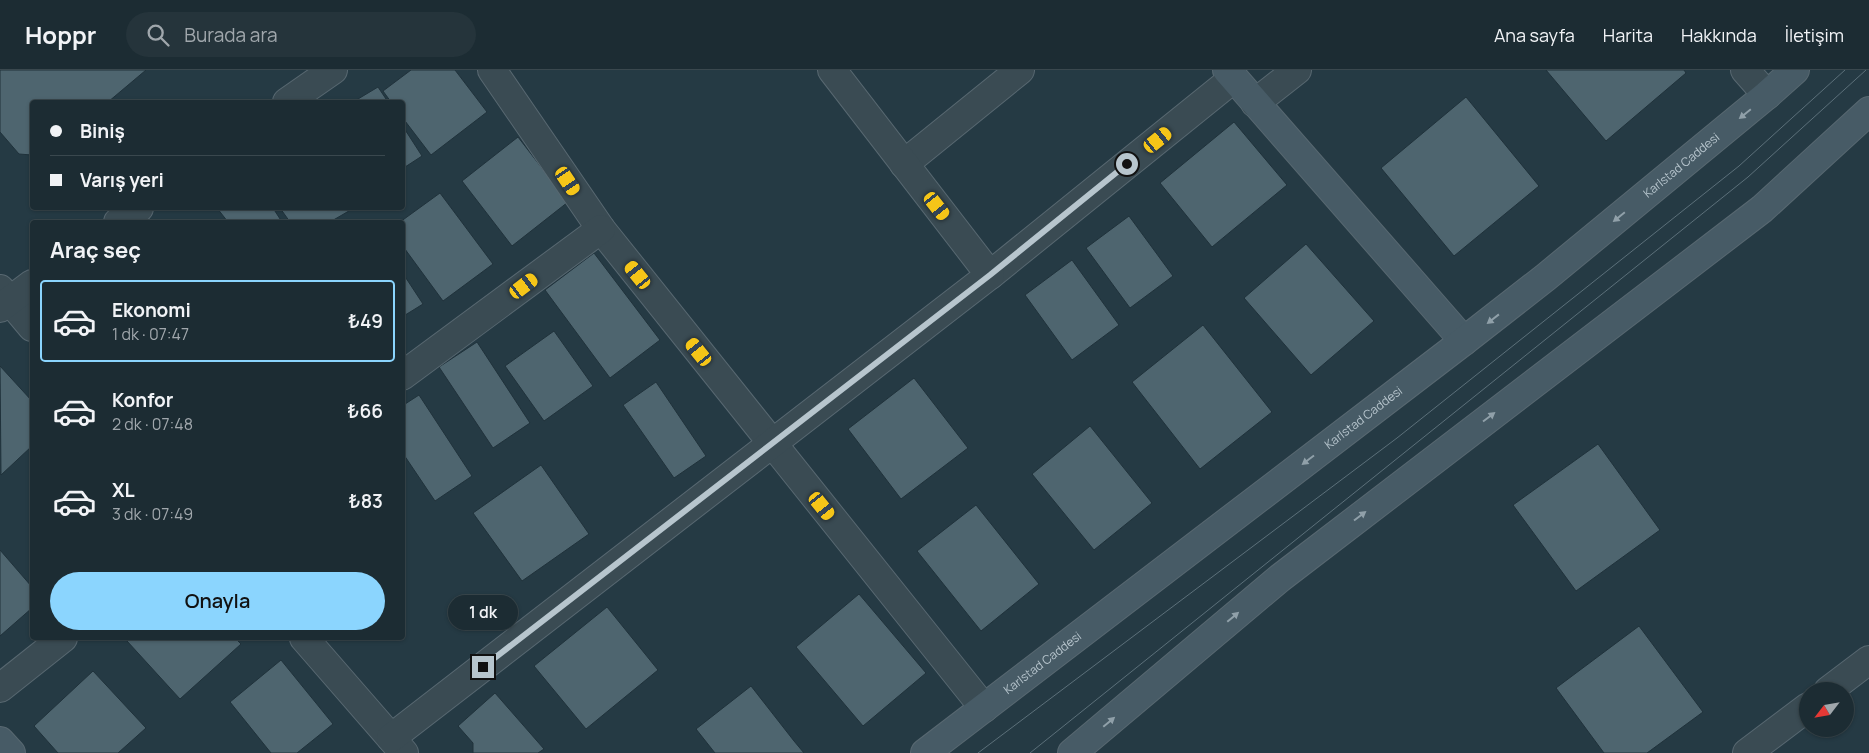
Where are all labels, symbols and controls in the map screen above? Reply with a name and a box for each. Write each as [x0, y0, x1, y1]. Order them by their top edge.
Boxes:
search box [126, 12, 476, 57]
text: Hoppr [25, 18, 96, 51]
icon: search [144, 21, 172, 49]
text: Burada ara [184, 22, 277, 48]
text: Ana sayfa [1494, 23, 1575, 47]
text: Harita [1603, 23, 1653, 47]
text: Hakkında [1681, 23, 1757, 47]
text: İletişim [1785, 23, 1844, 47]
one-way arrow [1738, 108, 1751, 119]
text: Biniş [80, 118, 125, 144]
car [1141, 125, 1174, 155]
street label: Karlstad Caddesi [1640, 129, 1723, 201]
route start [1116, 153, 1138, 175]
car [553, 164, 582, 198]
text: Varış yeri [80, 167, 164, 193]
car [921, 190, 952, 222]
one-way arrow [1613, 211, 1626, 222]
text: Araç seç [50, 235, 141, 265]
car [622, 259, 653, 291]
car [507, 271, 540, 301]
text: Ekonomi [112, 297, 191, 323]
icon: car [52, 299, 97, 344]
text: ₺49 [348, 308, 383, 334]
one-way arrow [1487, 313, 1500, 324]
text: 1 dk · 07:47 [112, 323, 189, 345]
car [683, 336, 714, 368]
street label: Karlstad Caddesi [1321, 382, 1406, 453]
text: Konfor [112, 387, 173, 413]
icon: car [52, 389, 97, 434]
text: ₺66 [347, 398, 383, 424]
one-way arrow [1482, 412, 1496, 422]
text: 2 dk · 07:48 [112, 413, 193, 435]
one-way arrow [1302, 455, 1315, 466]
text: XL [112, 477, 135, 503]
icon: car [52, 479, 97, 524]
text: ₺83 [348, 488, 383, 514]
car [806, 490, 837, 522]
text: 3 dk · 07:49 [112, 503, 193, 525]
one-way arrow [1353, 511, 1367, 521]
button: Onayla [50, 572, 385, 630]
callout: 1 dk [448, 594, 518, 630]
text: 1 dk [469, 601, 497, 623]
one-way arrow [1226, 611, 1239, 622]
street label: Karlstad Caddesi [1000, 627, 1085, 698]
route end [472, 656, 494, 678]
north arrow [1799, 682, 1854, 738]
map controls [1799, 682, 1854, 737]
one-way arrow [1102, 716, 1115, 727]

